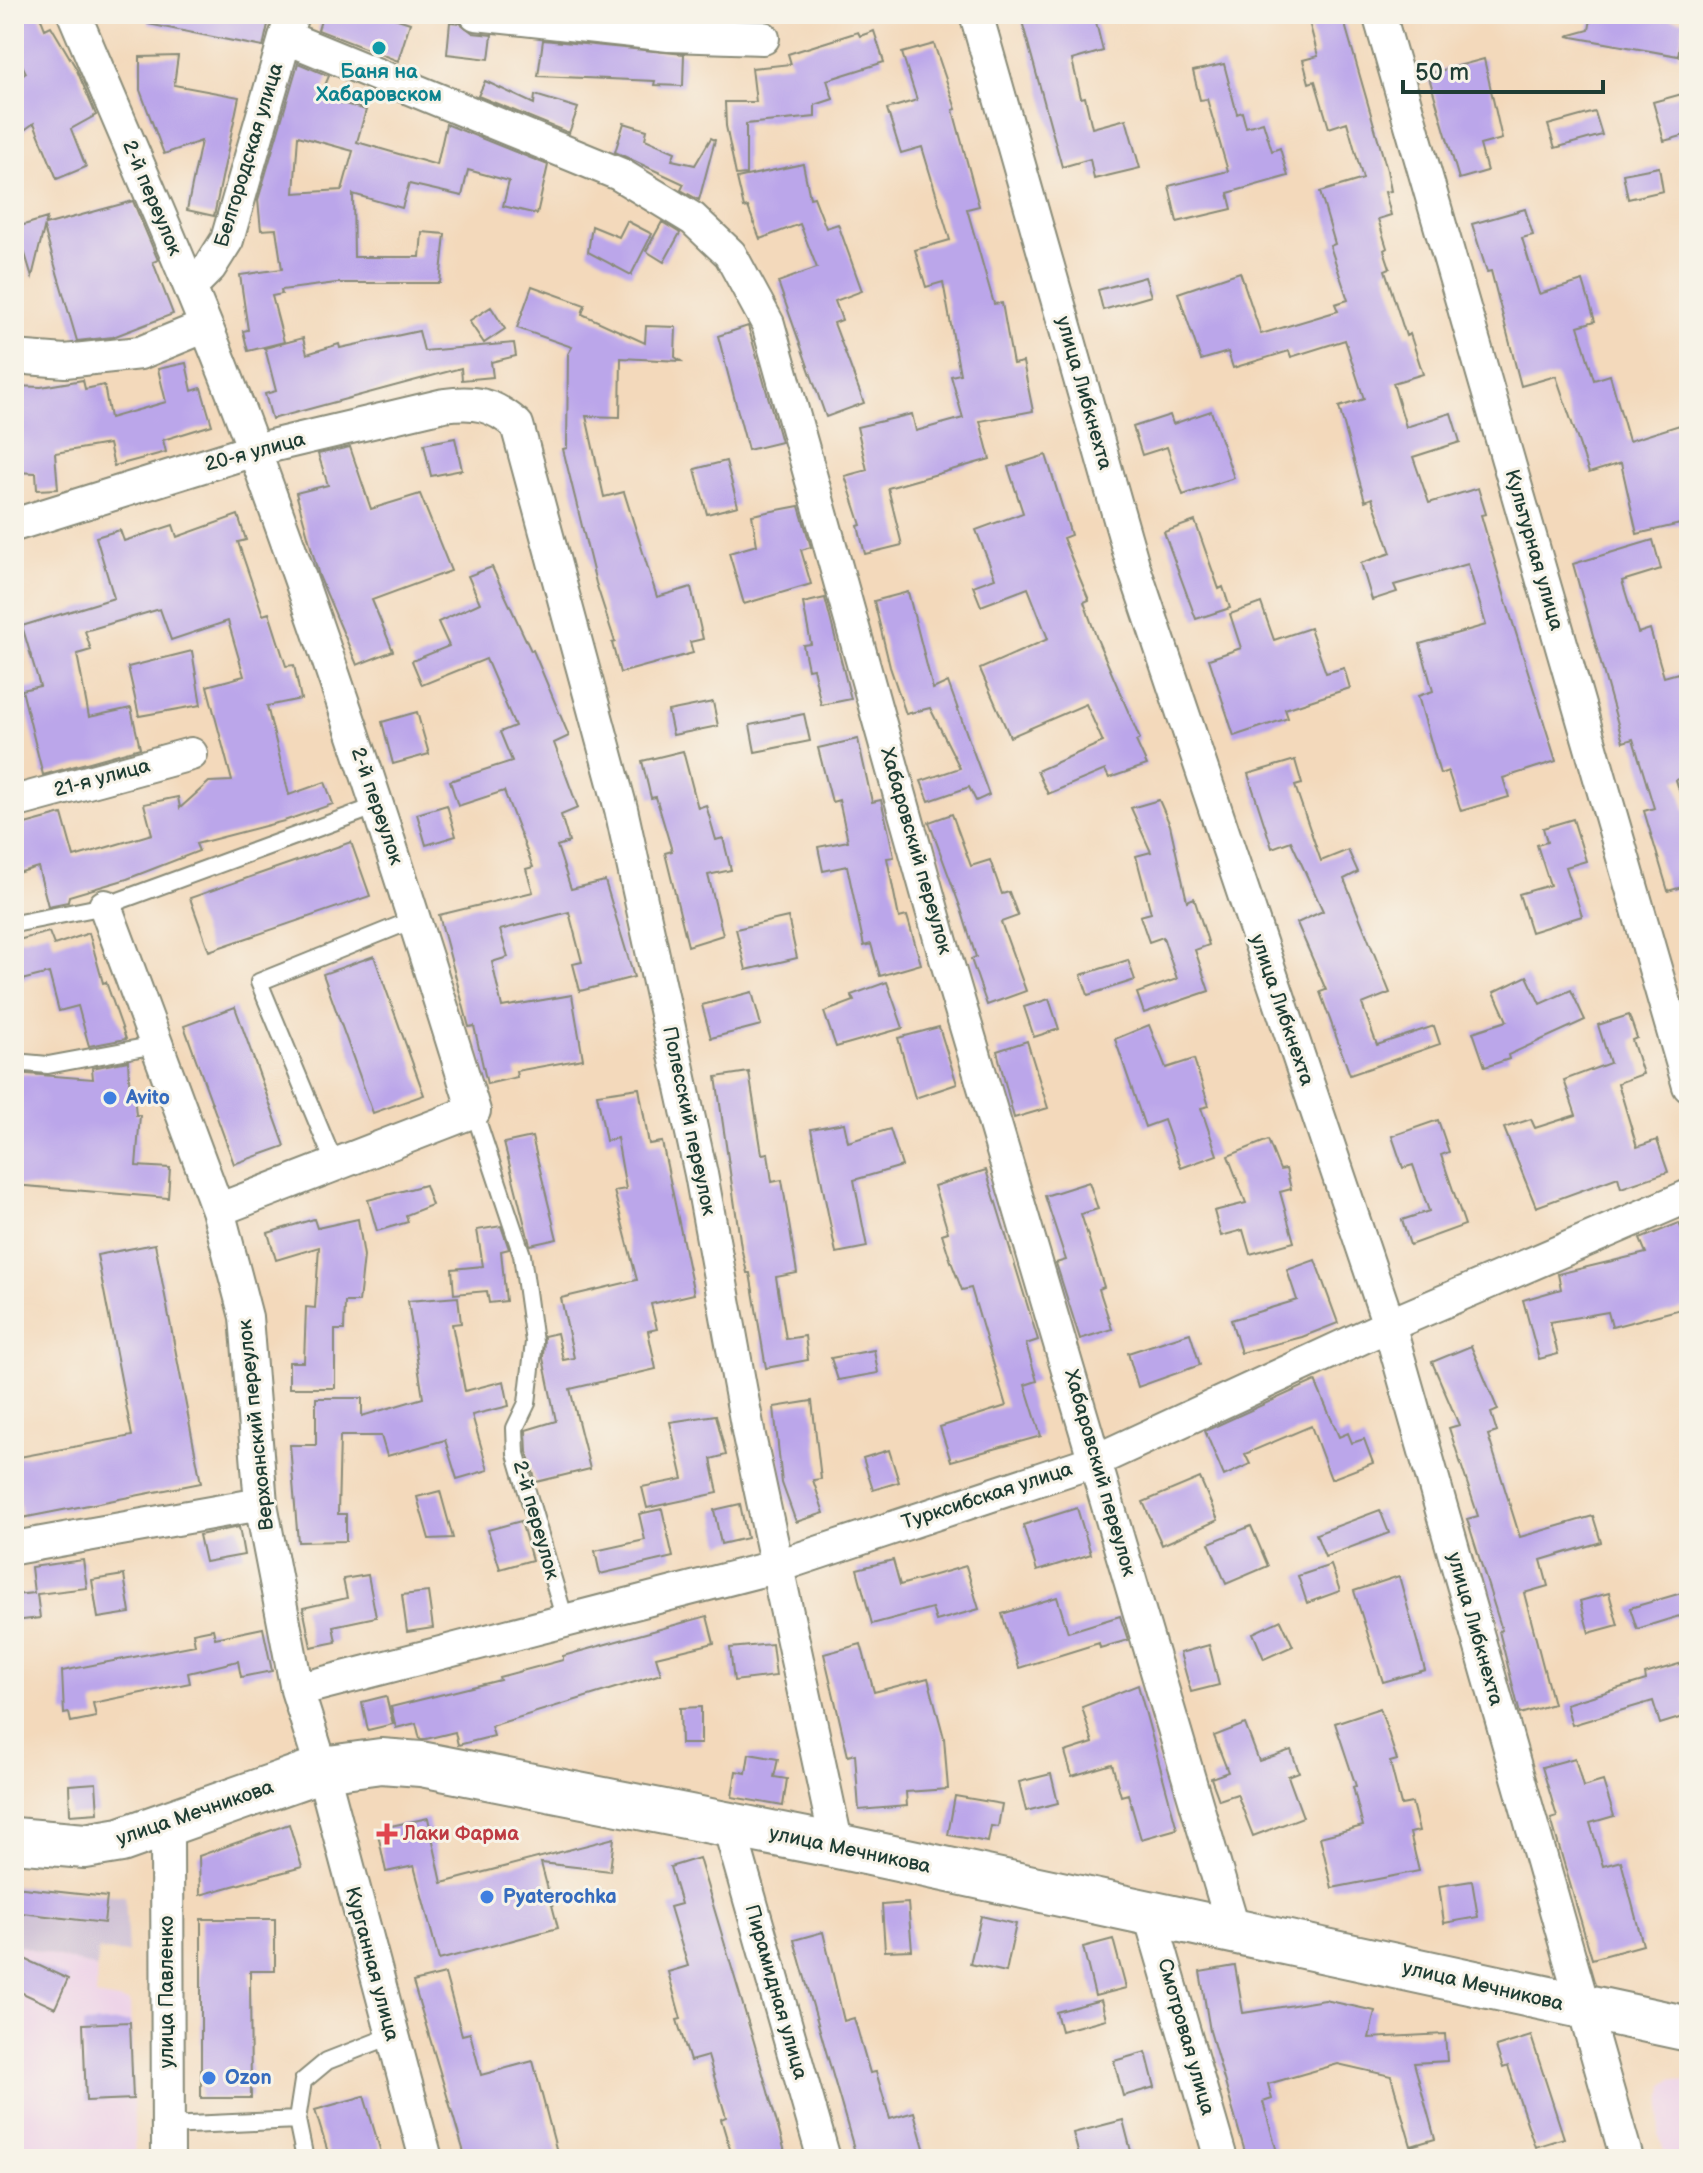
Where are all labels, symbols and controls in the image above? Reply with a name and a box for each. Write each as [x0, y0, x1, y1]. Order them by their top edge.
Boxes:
marker: Баня на Хабаровском [370, 39, 388, 57]
scale bar [1403, 44, 1603, 94]
text: 50 m [1415, 58, 1469, 87]
street label: Белгородская улица [210, 60, 288, 250]
place label: Баня на Хабаровском [315, 60, 442, 107]
street label: 2-й переулок [117, 137, 187, 260]
street label: улица Либкнехта [1051, 314, 1117, 473]
street label: 20-я улица [202, 427, 308, 477]
street label: Культурная улица [1500, 467, 1569, 633]
street label: 2-й переулок [346, 744, 408, 868]
street label: Хабаровский переулок [875, 745, 957, 958]
street label: 21-я улица [51, 754, 153, 802]
street label: улица Либкнехта [1245, 931, 1319, 1089]
street label: Полесский переулок [657, 1024, 721, 1218]
place label: Avito [125, 1086, 170, 1110]
marker: Avito [101, 1089, 119, 1107]
street label: Верхоянский переулок [233, 1318, 279, 1532]
street label: Хабаровский переулок [1059, 1367, 1141, 1580]
street label: Турксибская улица [899, 1457, 1076, 1535]
street label: 2-й переулок [508, 1458, 565, 1583]
street label: улица Либкнехта [1442, 1550, 1508, 1709]
street label: улица Мечникова [113, 1775, 277, 1851]
street label: улица Мечникова [767, 1821, 933, 1879]
place label: Лаки Фарма [402, 1822, 519, 1846]
marker: Лаки Фарма [378, 1825, 396, 1843]
street label: Курганная улица [340, 1884, 404, 2044]
place label: Pyaterochka [503, 1885, 617, 1909]
marker: Pyaterochka [478, 1888, 496, 1906]
street label: Пирамидная улица [740, 1902, 812, 2082]
street label: улица Павленко [155, 1916, 179, 2068]
street label: Смотровая улица [1152, 1956, 1220, 2118]
street label: улица Мечникова [1400, 1956, 1566, 2016]
place label: Ozon [225, 2066, 272, 2090]
marker: Ozon [200, 2069, 218, 2087]

